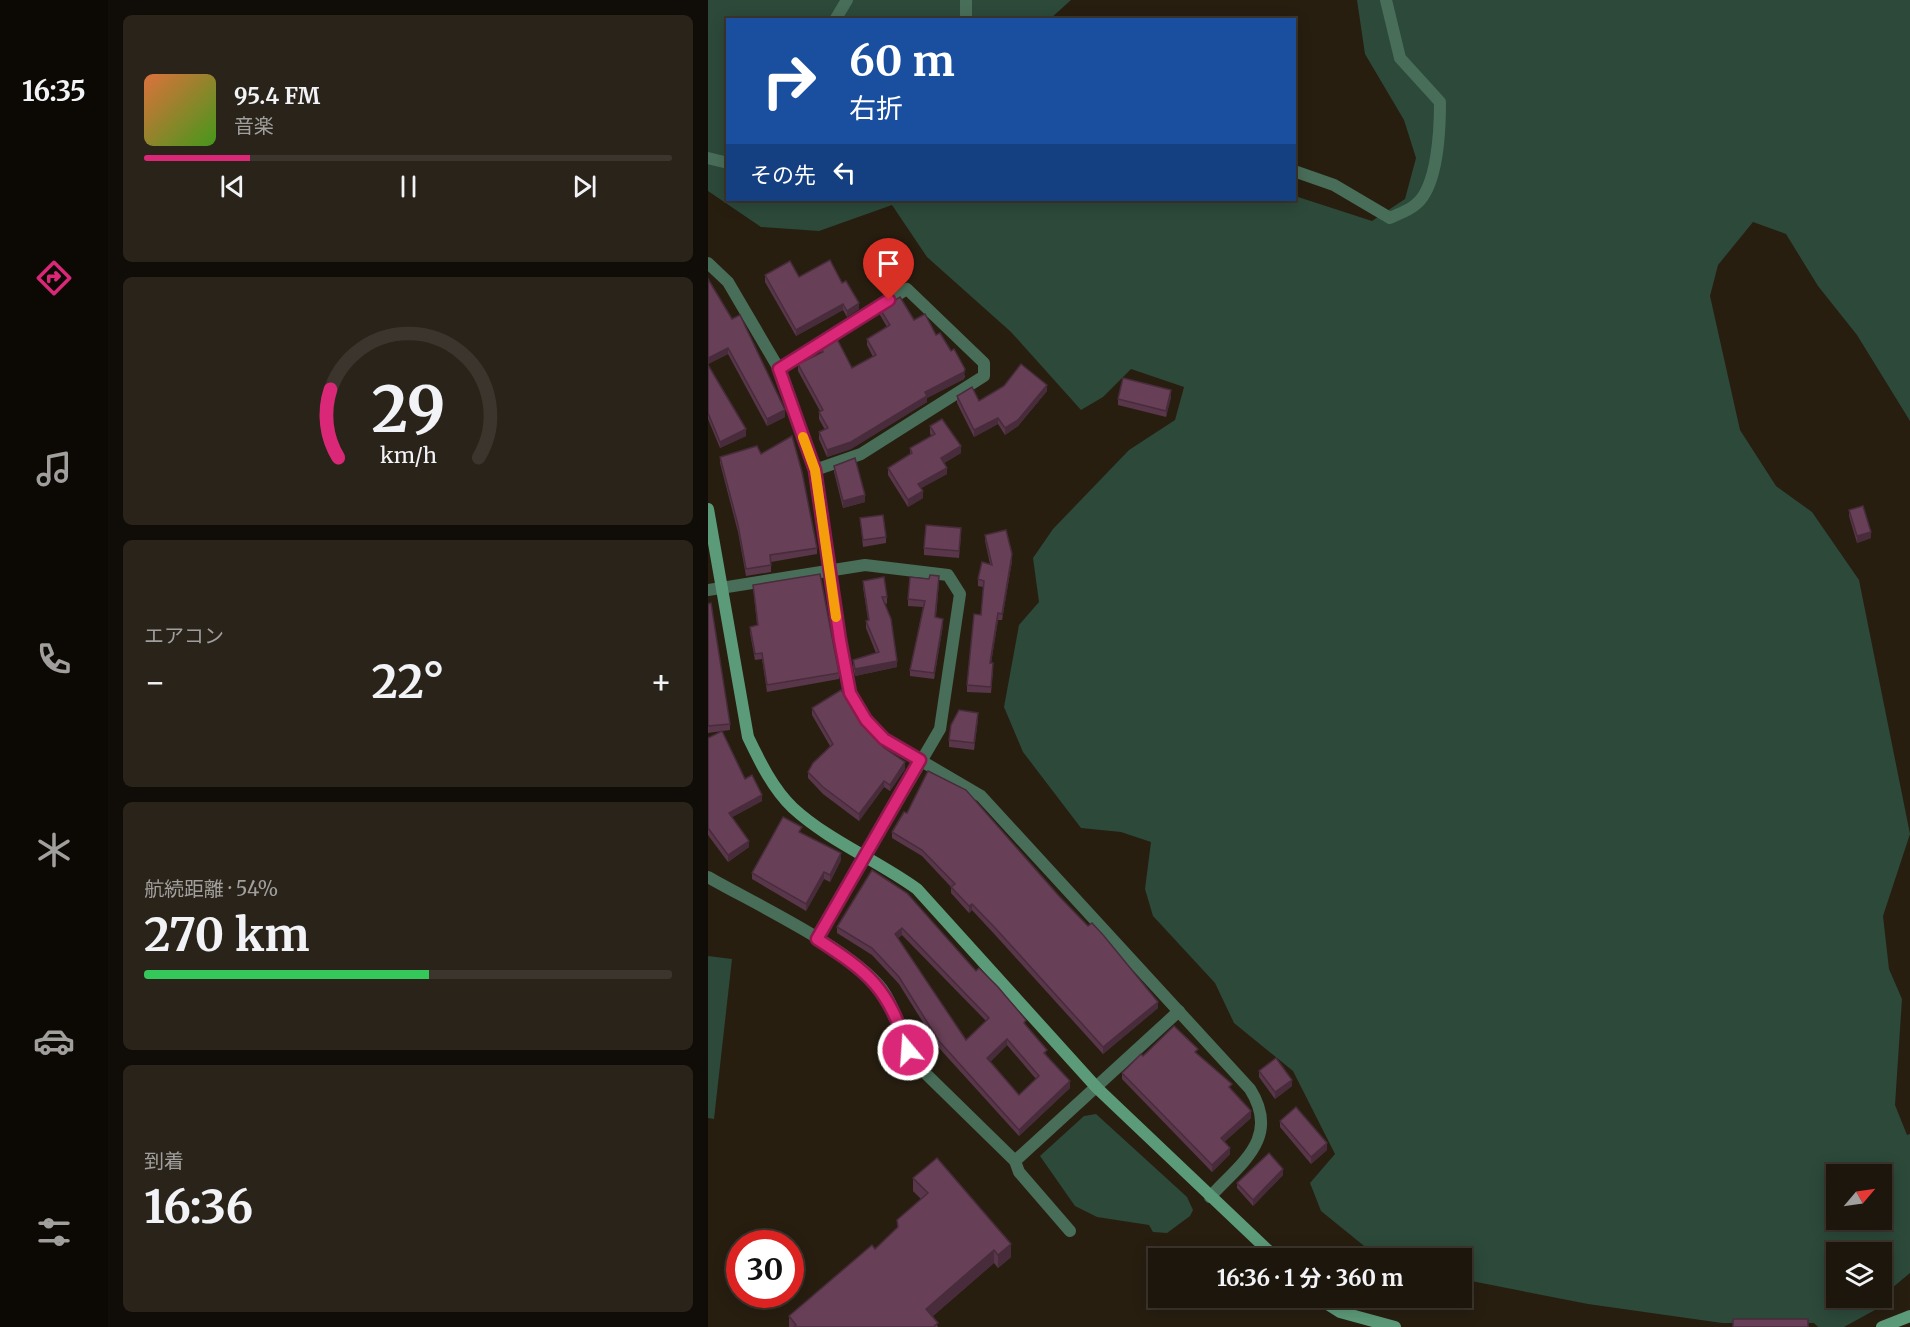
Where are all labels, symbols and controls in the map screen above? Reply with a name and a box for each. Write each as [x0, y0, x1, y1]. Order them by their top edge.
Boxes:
text: 60 m [849, 35, 955, 87]
icon: right [750, 42, 828, 120]
text: 16:35 [22, 74, 86, 108]
text: 95.4 FM [234, 82, 320, 110]
text: 右折 [849, 91, 903, 125]
text: 音楽 [234, 113, 274, 138]
icon: left [828, 156, 861, 189]
text: その先 [750, 161, 816, 189]
icon: previous [216, 170, 249, 203]
icon: pause [392, 170, 425, 203]
icon: next [568, 170, 601, 203]
pin [863, 238, 914, 300]
icon: arrive [872, 247, 905, 280]
icon: directions [33, 257, 75, 299]
text: 29 [371, 371, 445, 449]
text: km/h [380, 443, 436, 470]
icon: music [33, 448, 75, 490]
text: エアコン [144, 623, 224, 648]
icon: phone [33, 638, 75, 680]
text: 22° [372, 654, 444, 710]
text: − [144, 662, 166, 703]
text: + [650, 662, 672, 703]
icon: climate [33, 829, 75, 871]
text: 航続距離 · 54% [144, 876, 278, 901]
text: 270 km [144, 907, 309, 963]
position arrow [876, 1018, 940, 1082]
icon: car [33, 1020, 75, 1062]
text: 到着 [144, 1148, 184, 1173]
north arrow [1826, 1164, 1892, 1230]
map controls [1826, 1164, 1892, 1308]
text: 16:36 [144, 1179, 253, 1235]
icon: filters [33, 1211, 75, 1253]
speed limit sign: 30 [726, 1230, 804, 1308]
button: layers [1826, 1242, 1892, 1308]
text: 16:36 · 1 分 · 360 m [1217, 1264, 1403, 1292]

